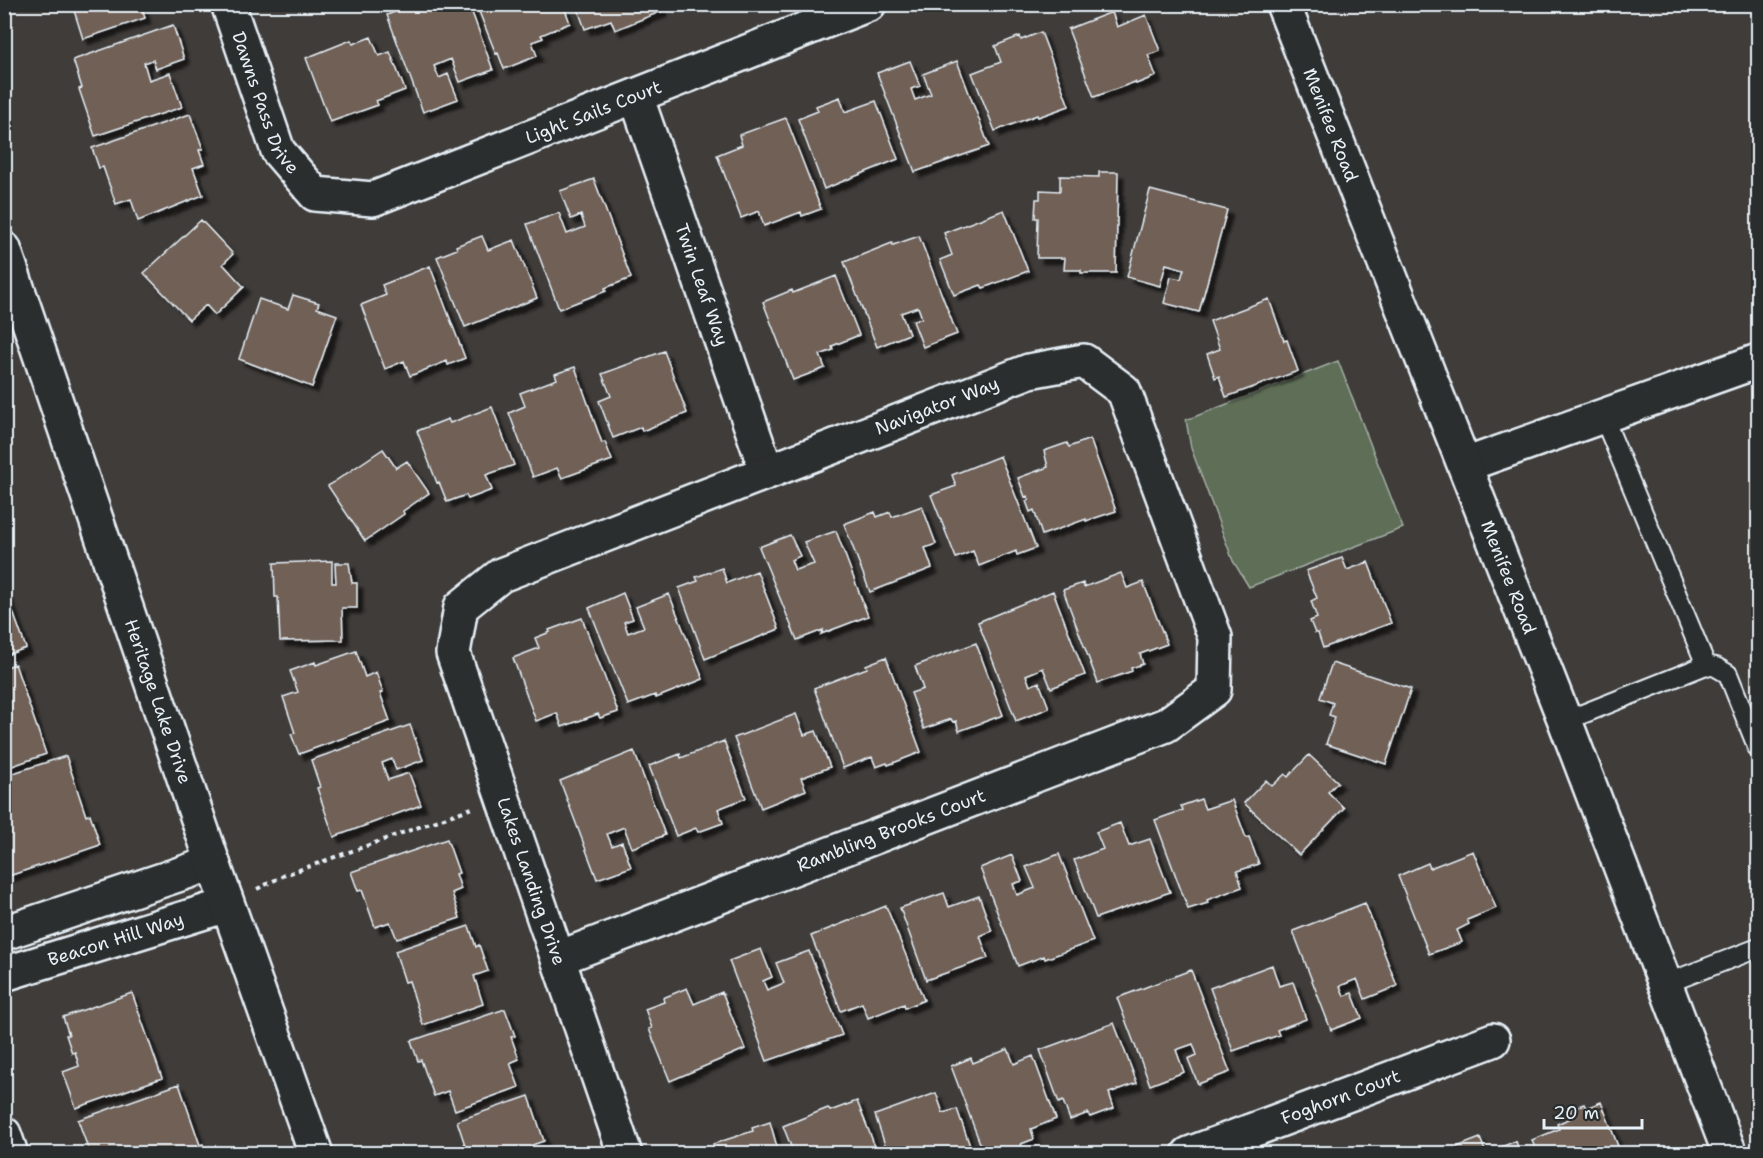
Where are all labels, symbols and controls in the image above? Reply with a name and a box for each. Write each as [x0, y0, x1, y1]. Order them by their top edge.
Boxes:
street label: Dawns Pass Drive [226, 28, 305, 179]
street label: Menifee Road [1297, 65, 1364, 185]
street label: Light Sails Court [522, 75, 665, 150]
street label: Twin Leaf Way [669, 220, 734, 349]
street label: Navigator Way [872, 371, 1002, 441]
street label: Menifee Road [1475, 517, 1542, 638]
street label: Heritage Lake Drive [119, 616, 197, 787]
street label: Rambling Brooks Court [794, 783, 989, 877]
street label: Lakes Landing Drive [491, 794, 571, 968]
street label: Beacon Hill Way [45, 907, 187, 972]
street label: Foghorn Court [1278, 1064, 1404, 1130]
scale bar [1544, 1092, 1642, 1130]
text: 20 m [1553, 1101, 1599, 1125]

